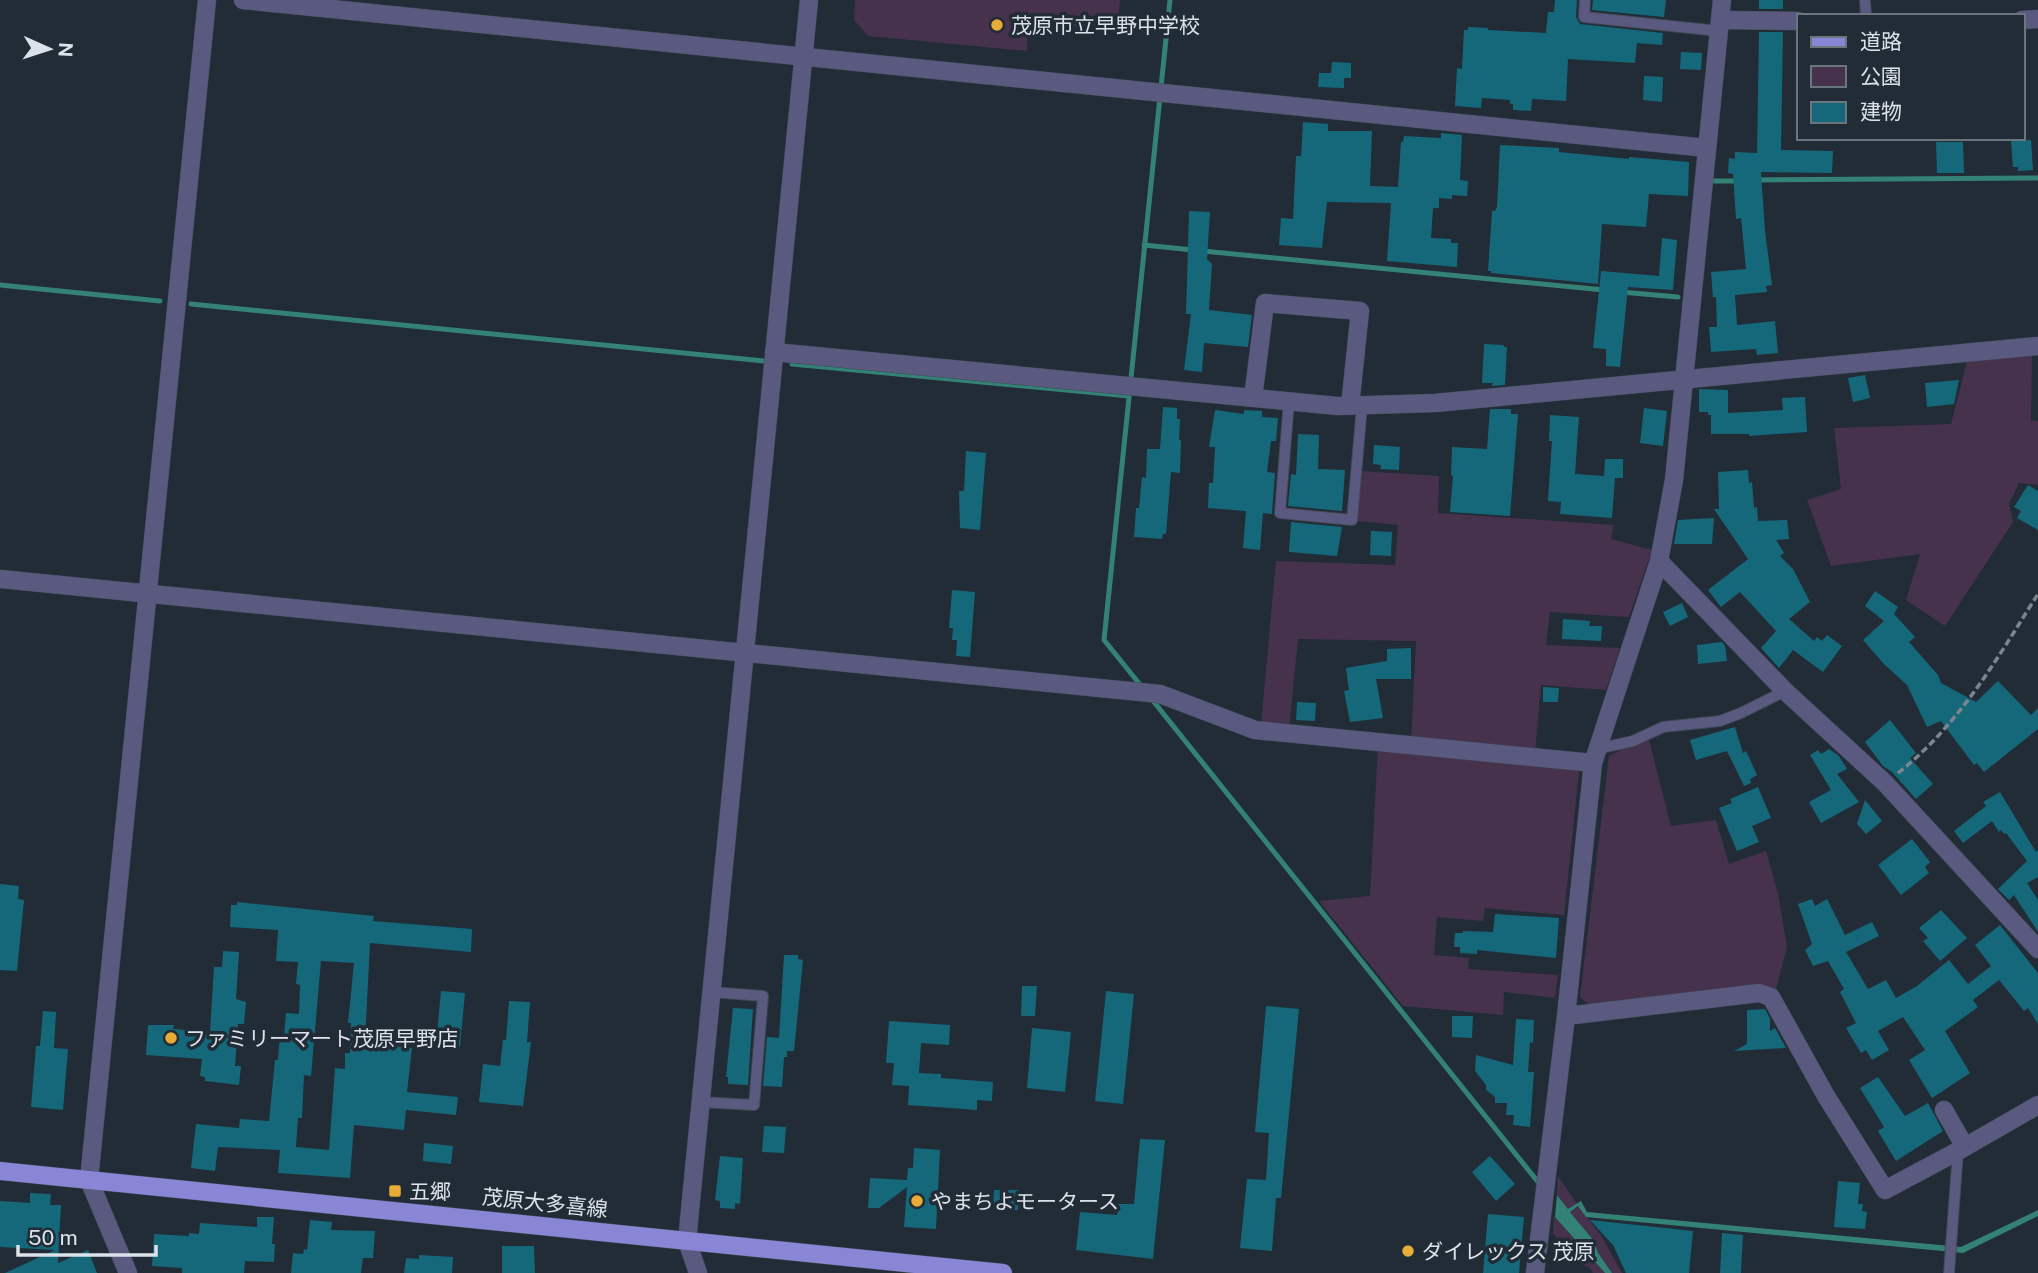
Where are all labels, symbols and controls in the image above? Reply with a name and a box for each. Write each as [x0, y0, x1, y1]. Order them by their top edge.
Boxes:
place label: 茂原市立早野中学校 [1011, 13, 1200, 38]
north arrow [14, 14, 84, 84]
legend [1797, 14, 2024, 140]
marker: 茂原市立早野中学校 [989, 17, 1005, 33]
text: 道路 [1860, 29, 1902, 54]
text: N [55, 42, 77, 58]
text: 公園 [1860, 64, 1902, 89]
text: 建物 [1860, 99, 1902, 124]
place label: ファミリーマート茂原早野店 [185, 1026, 458, 1051]
marker: ファミリーマート茂原早野店 [163, 1030, 179, 1046]
place label: 五郷 [409, 1179, 451, 1204]
marker: 五郷 [387, 1183, 403, 1199]
street label: 茂原大多喜線 [481, 1184, 609, 1222]
place label: やまちよモータース [931, 1189, 1119, 1214]
marker: やまちよモータース [909, 1193, 925, 1209]
scale bar [18, 1214, 156, 1258]
text: 50 m [28, 1225, 78, 1250]
place label: ダイレックス 茂原 [1422, 1239, 1594, 1264]
marker: ダイレックス 茂原 [1400, 1243, 1416, 1259]

